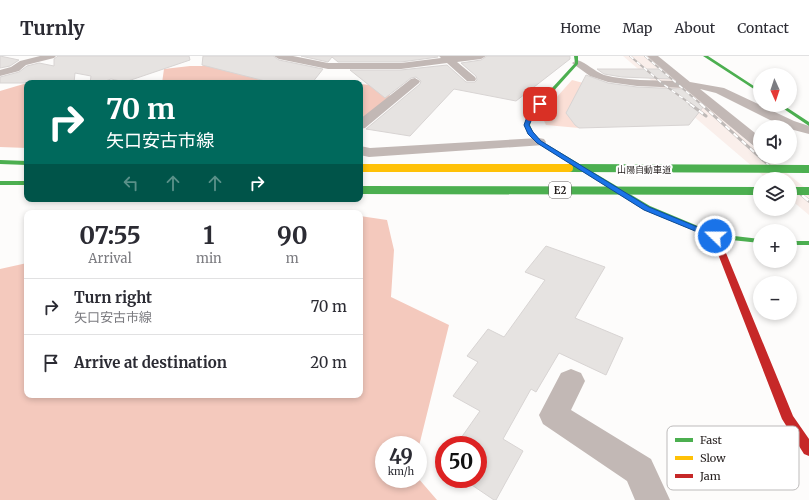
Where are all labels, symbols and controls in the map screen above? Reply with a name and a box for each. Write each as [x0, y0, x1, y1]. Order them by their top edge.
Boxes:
text: Turnly [20, 16, 85, 40]
text: Home [560, 19, 601, 37]
text: Map [623, 19, 652, 37]
text: About [674, 19, 715, 37]
text: Contact [737, 19, 789, 37]
north arrow [753, 68, 797, 112]
map controls [753, 68, 797, 320]
pin [523, 87, 557, 121]
text: 70 m [106, 91, 175, 127]
icon: arrive [529, 93, 551, 115]
icon: right [40, 96, 92, 148]
button: sound [753, 120, 797, 164]
text: 矢口安古市線 [106, 129, 214, 152]
street label: 山陽自動車道 [617, 164, 671, 175]
icon: left [120, 172, 142, 194]
icon: ahead [162, 172, 184, 194]
icon: ahead [204, 172, 226, 194]
icon: right [246, 172, 268, 194]
button: layers [753, 172, 797, 216]
road number: E2 [549, 182, 571, 198]
position arrow [694, 215, 736, 257]
text: 07:55 [79, 220, 141, 251]
text: 1 [203, 220, 214, 251]
text: 90 [277, 220, 308, 251]
button: + [753, 224, 797, 268]
text: Arrival [88, 250, 132, 267]
text: min [196, 250, 222, 267]
text: m [286, 250, 299, 267]
button: − [753, 276, 797, 320]
text: Turn right [74, 288, 152, 307]
icon: right [40, 296, 62, 318]
text: 70 m [311, 297, 347, 316]
text: 矢口安古市線 [74, 309, 152, 326]
icon: arrive [40, 352, 62, 374]
text: Arrive at destination [74, 353, 227, 372]
text: 20 m [310, 353, 347, 372]
legend [667, 426, 799, 490]
text: Fast [700, 433, 723, 447]
speed limit sign: 50 [435, 436, 487, 488]
text: 49 [389, 444, 413, 469]
text: Slow [700, 451, 726, 465]
text: km/h [388, 465, 414, 478]
text: Jam [699, 469, 721, 483]

